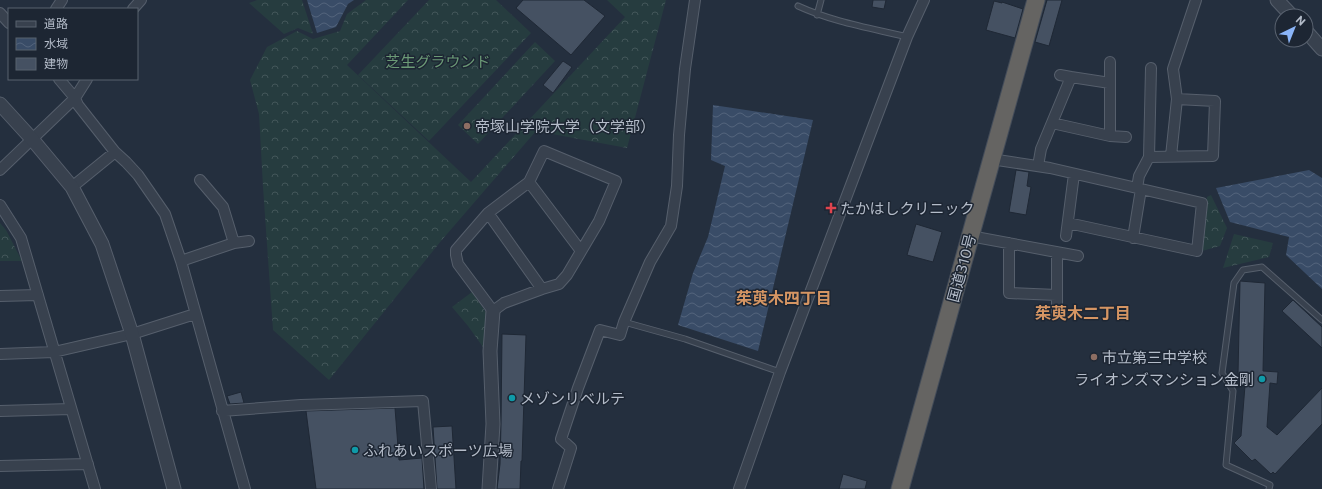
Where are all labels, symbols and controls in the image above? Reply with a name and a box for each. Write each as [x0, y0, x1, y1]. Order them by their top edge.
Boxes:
legend [8, 8, 138, 80]
north arrow [1274, 8, 1314, 48]
text: N [1294, 13, 1309, 28]
text: 道路 [44, 16, 68, 30]
text: 水域 [44, 36, 68, 50]
park label: 芝生グラウンド [385, 52, 491, 70]
text: 建物 [44, 56, 68, 70]
place label: 帝塚山学院大学（文学部） [475, 117, 655, 135]
marker: 帝塚山学院大学（文学部） [462, 121, 472, 131]
place label: たかはしクリニック [840, 199, 974, 217]
marker: たかはしクリニック [825, 202, 837, 214]
street label: 国道310号 [943, 232, 979, 304]
district label: 茱萸木四丁目 [736, 288, 832, 307]
district label: 茱萸木二丁目 [1035, 303, 1131, 322]
place label: 市立第三中学校 [1102, 348, 1207, 366]
marker: 市立第三中学校 [1089, 352, 1099, 362]
place label: ライオンズマンション金剛 [1074, 370, 1254, 388]
marker: ライオンズマンション金剛 [1257, 374, 1267, 384]
place label: メゾンリベルテ [520, 389, 625, 407]
marker: メゾンリベルテ [507, 393, 517, 403]
place label: ふれあいスポーツ広場 [363, 441, 513, 459]
marker: ふれあいスポーツ広場 [350, 445, 360, 455]

